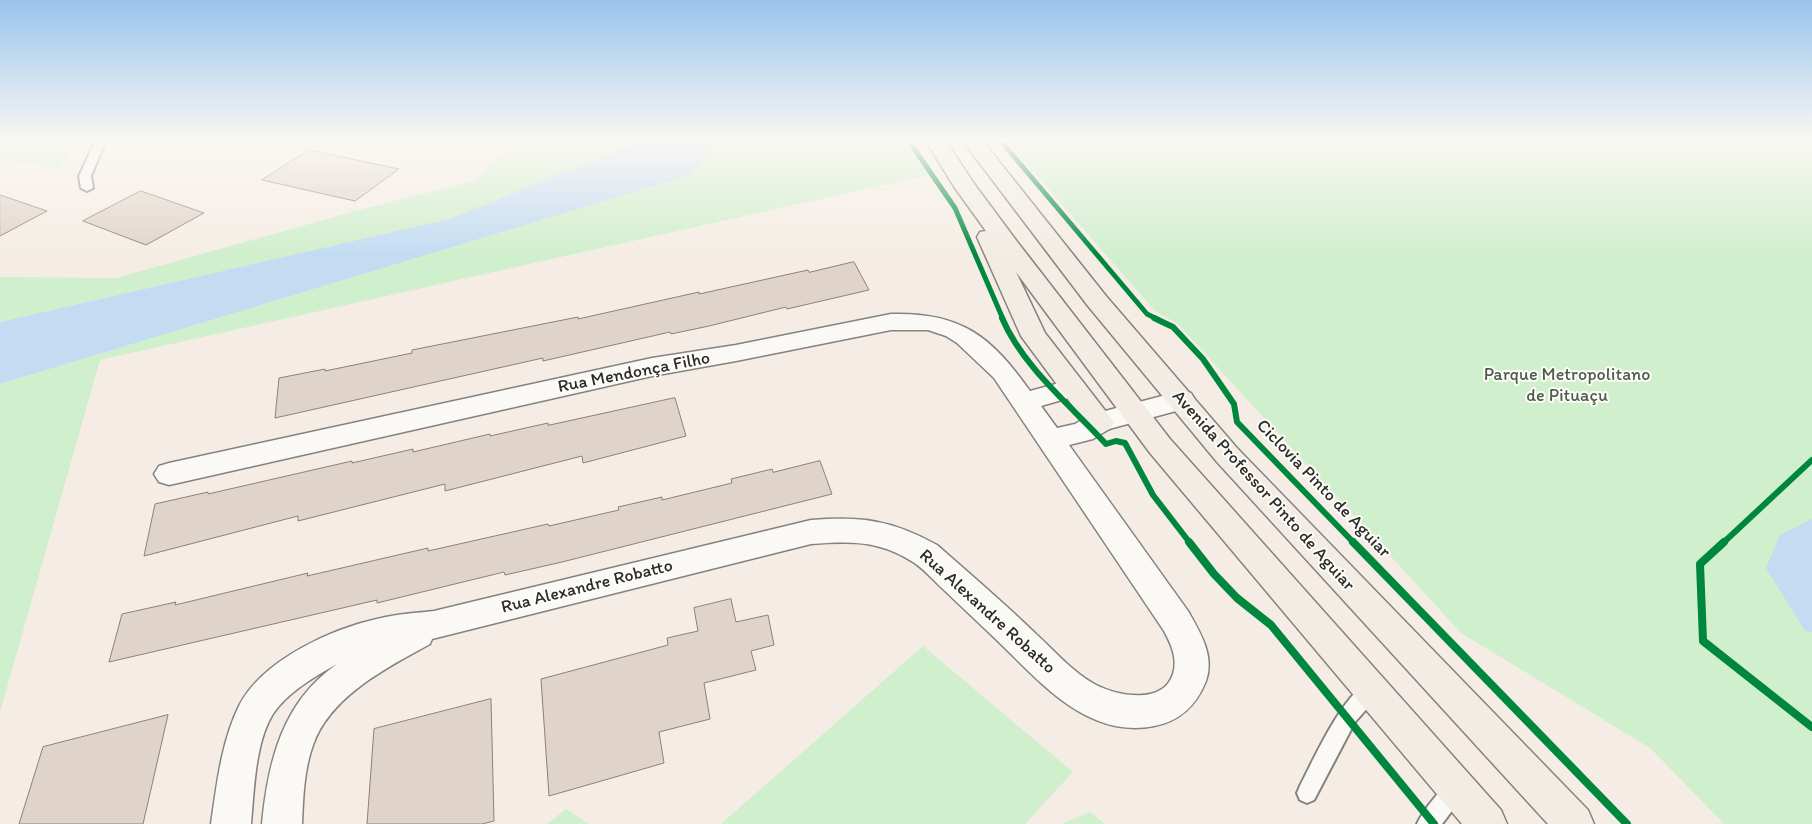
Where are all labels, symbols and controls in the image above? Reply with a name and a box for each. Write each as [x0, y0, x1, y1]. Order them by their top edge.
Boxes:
street label: Rua Mendonça Filho [556, 348, 712, 398]
park label: Parque Metropolitano de Pituaçu [1484, 364, 1650, 406]
street label: Avenida Professor Pinto de Aguiar [1167, 386, 1359, 596]
street label: Ciclovia Pinto de Aguiar [1251, 415, 1395, 563]
street label: Rua Alexandre Robatto [914, 545, 1060, 679]
street label: Rua Alexandre Robatto [499, 555, 675, 619]

